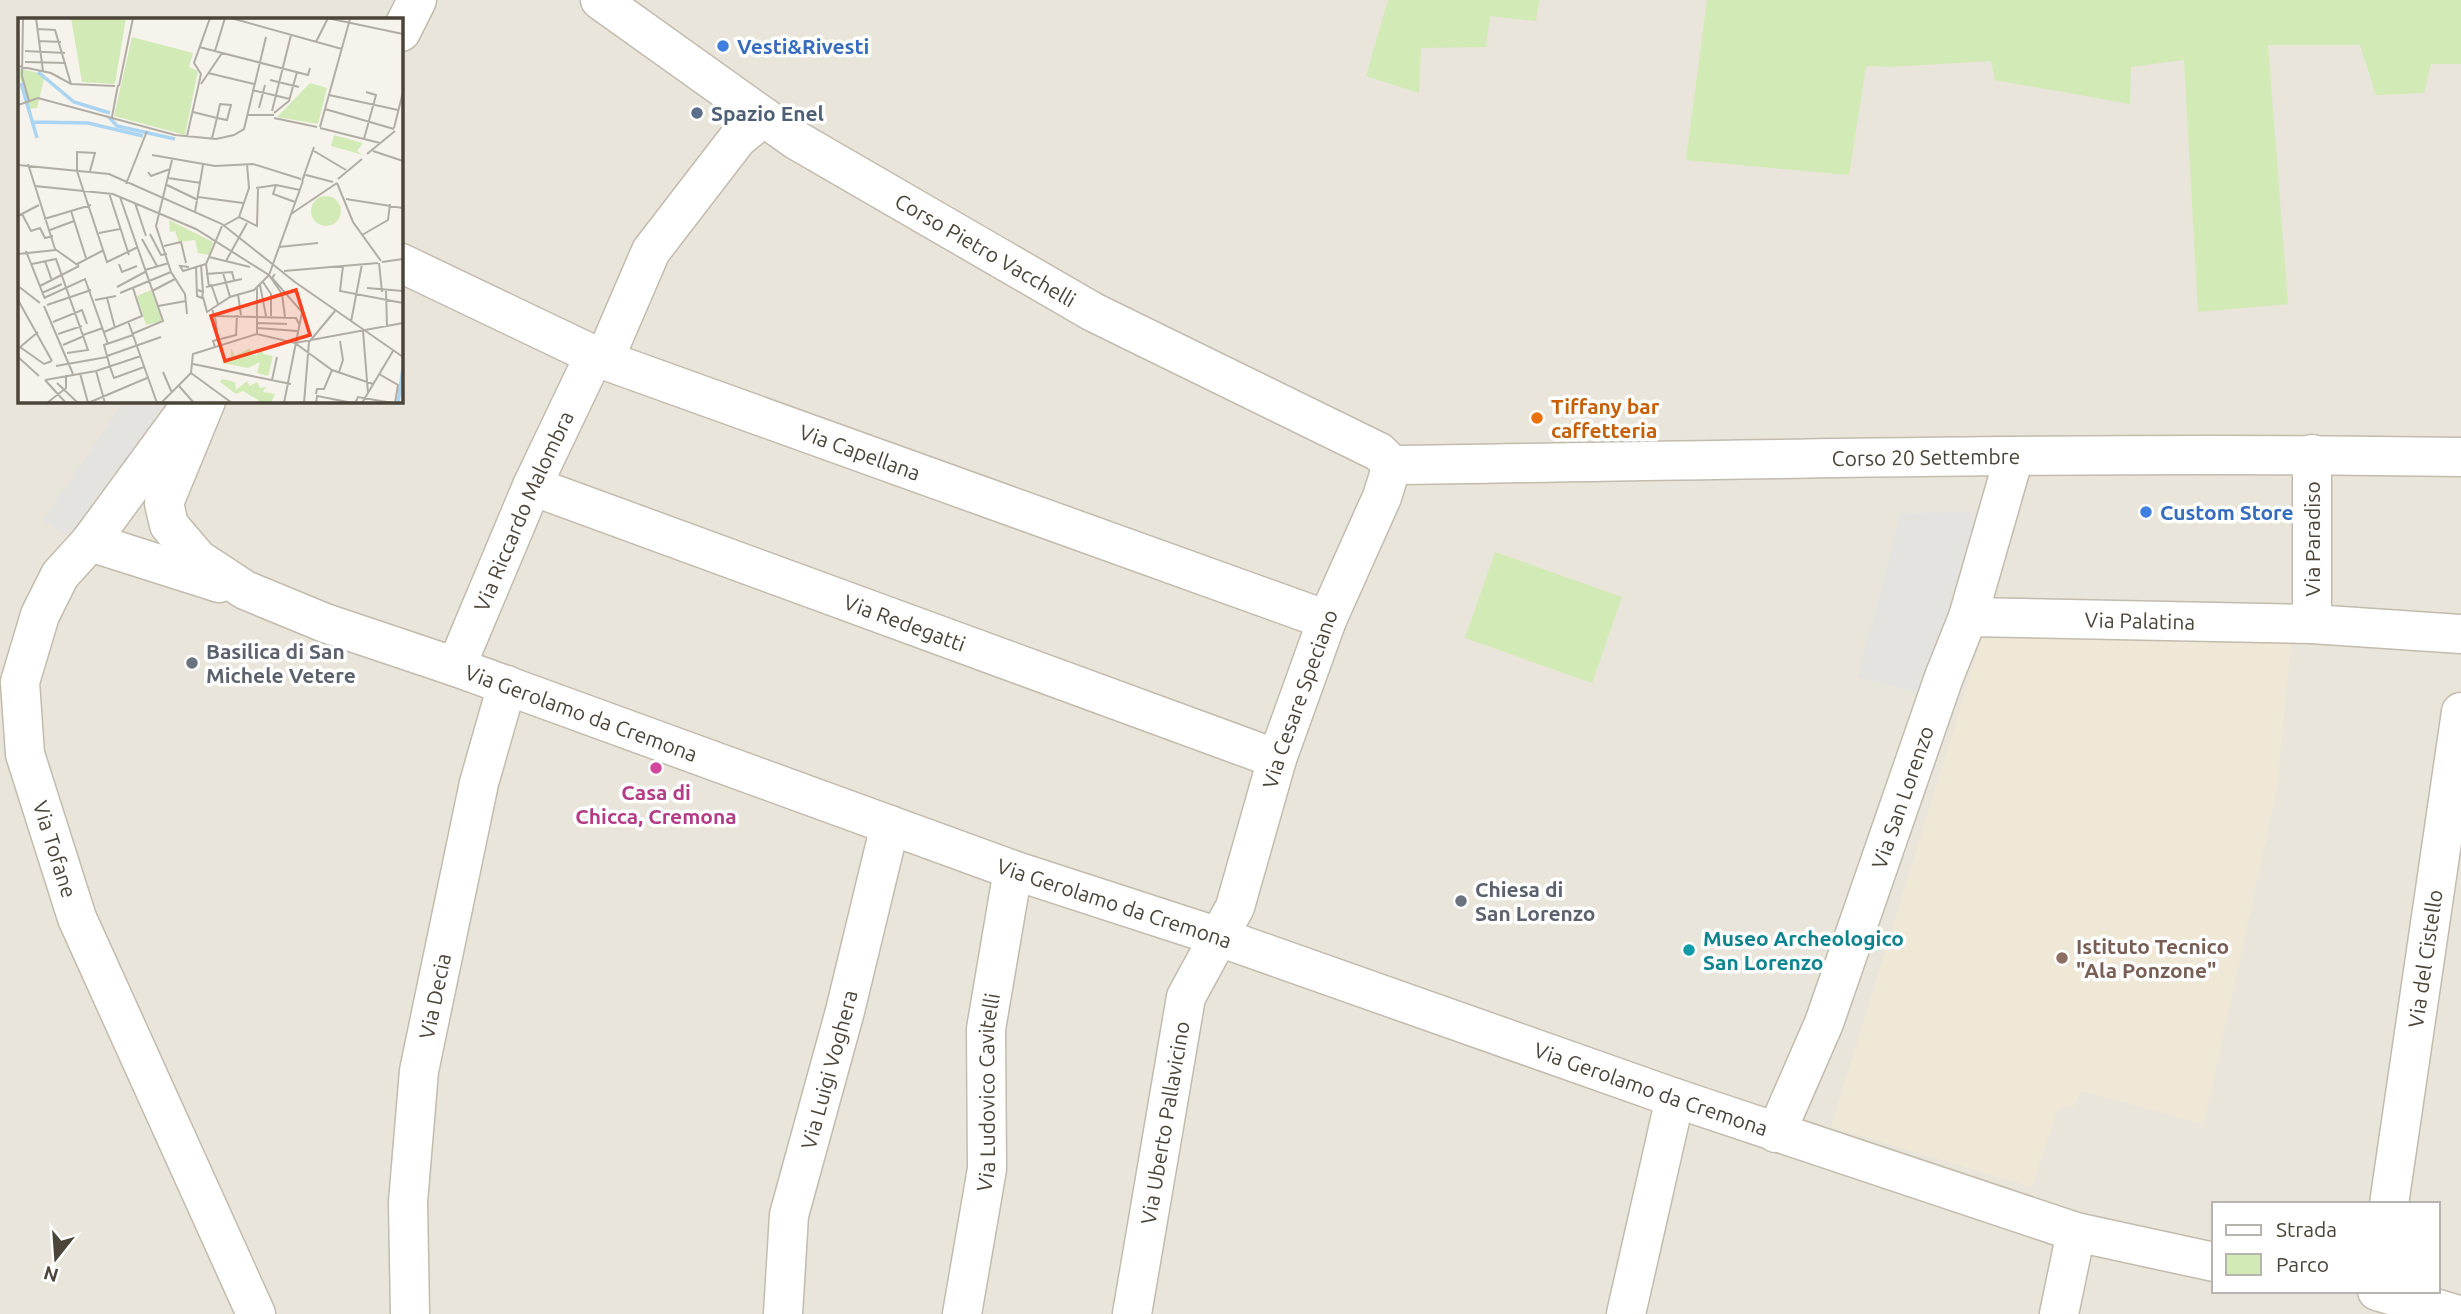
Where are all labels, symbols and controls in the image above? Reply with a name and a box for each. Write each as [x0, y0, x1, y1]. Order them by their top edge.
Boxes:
inset map [18, 18, 402, 402]
place label: Vesti&Rivesti [737, 34, 869, 58]
marker: Vesti&Rivesti [715, 38, 731, 54]
place label: Spazio Enel [711, 101, 824, 125]
marker: Spazio Enel [689, 105, 705, 121]
street label: Corso Pietro Vacchelli [891, 188, 1080, 312]
place label: Tiffany bar caffetteria [1551, 394, 1660, 442]
street label: Via Riccardo Malombra [469, 407, 578, 615]
marker: Tiffany bar caffetteria [1529, 410, 1545, 426]
street label: Via Capellana [796, 419, 924, 485]
street label: Corso 20 Settembre [1831, 444, 2020, 470]
street label: Via Paradiso [2300, 481, 2324, 597]
place label: Custom Store [2160, 500, 2294, 524]
marker: Custom Store [2138, 504, 2154, 520]
street label: Via Redegatti [841, 589, 969, 656]
street label: Via Cesare Speciano [1257, 605, 1342, 791]
street label: Via Palatina [2085, 607, 2195, 634]
place label: Basilica di San Michele Vetere [206, 639, 356, 687]
marker: Basilica di San Michele Vetere [184, 655, 200, 671]
street label: Via Gerolamo da Cremona [462, 659, 701, 766]
street label: Via San Lorenzo [1866, 723, 1938, 872]
marker: Casa di Chicca, Cremona [648, 760, 664, 776]
place label: Casa di Chicca, Cremona [575, 780, 737, 828]
street label: Via Tofane [29, 798, 82, 900]
street label: Via Gerolamo da Cremona [994, 853, 1235, 953]
place label: Chiesa di San Lorenzo [1475, 877, 1595, 925]
street label: Via del Cistello [2403, 888, 2447, 1029]
marker: Chiesa di San Lorenzo [1453, 893, 1469, 909]
place label: Museo Archeologico San Lorenzo [1703, 926, 1904, 974]
place label: Istituto Tecnico "Ala Ponzone" [2076, 934, 2229, 982]
marker: Museo Archeologico San Lorenzo [1681, 942, 1697, 958]
marker: Istituto Tecnico "Ala Ponzone" [2054, 950, 2070, 966]
street label: Via Decia [414, 951, 455, 1041]
street label: Via Luigi Voghera [796, 988, 862, 1152]
street label: Via Ludovico Cavitelli [971, 991, 1004, 1193]
street label: Via Uberto Pallavicino [1135, 1019, 1194, 1226]
street label: Via Gerolamo da Cremona [1531, 1037, 1771, 1140]
legend [2212, 1202, 2440, 1293]
text: Strada [2276, 1217, 2337, 1241]
north arrow [21, 1223, 91, 1293]
text: Parco [2276, 1252, 2329, 1276]
text: N [41, 1262, 61, 1287]

